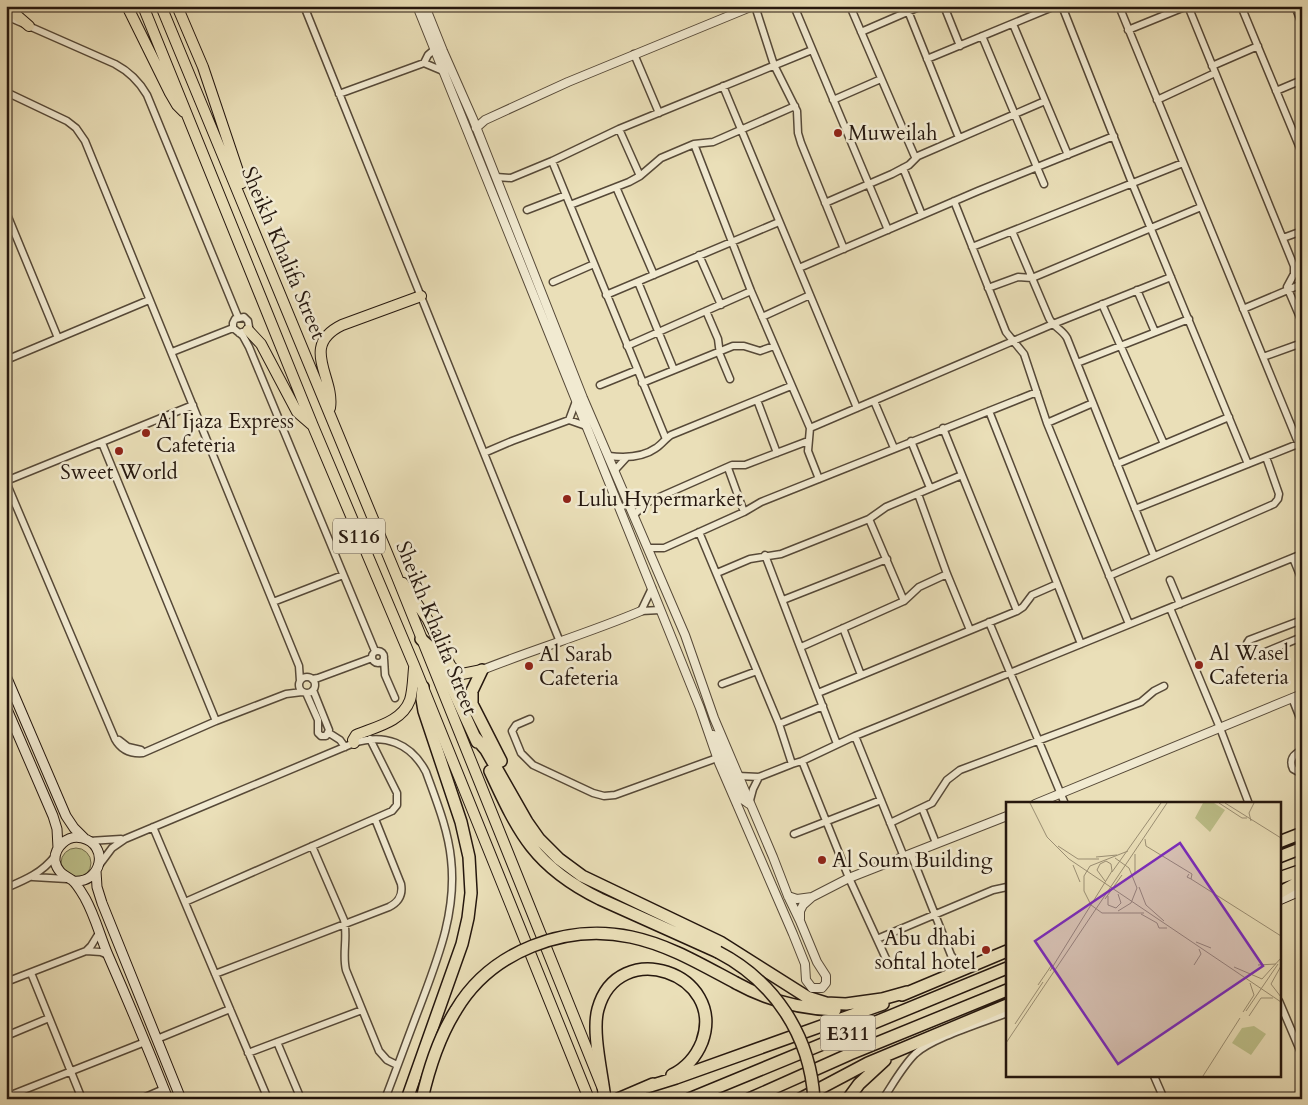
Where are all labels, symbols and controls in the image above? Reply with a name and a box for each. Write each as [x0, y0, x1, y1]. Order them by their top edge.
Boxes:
place label: Muweilah [848, 119, 938, 148]
marker: Muweilah [832, 127, 844, 139]
street label: Sheikh Khalifa Street [234, 162, 333, 344]
place label: Al Ijaza Express Cafeteria [156, 407, 294, 460]
marker: Al Ijaza Express Cafeteria [140, 427, 152, 439]
marker: Sweet World [113, 445, 125, 457]
place label: Sweet World [60, 458, 178, 487]
place label: Lulu Hypermarket [577, 485, 743, 514]
marker: Lulu Hypermarket [561, 493, 573, 505]
road number: S116 [333, 518, 385, 554]
street label: Sheikh Khalifa Street [388, 537, 485, 720]
place label: Al Wasel Cafeteria [1209, 639, 1289, 692]
place label: Al Sarab Cafeteria [539, 640, 619, 693]
marker: Al Wasel Cafeteria [1193, 659, 1205, 671]
marker: Al Sarab Cafeteria [523, 660, 535, 672]
inset map [1006, 802, 1280, 1078]
place label: Al Soum Building [832, 846, 993, 875]
marker: Al Soum Building [816, 854, 828, 866]
place label: Abu dhabi sofital hotel [875, 924, 976, 977]
marker: Abu dhabi sofital hotel [980, 944, 992, 956]
road number: E311 [820, 1016, 876, 1050]

